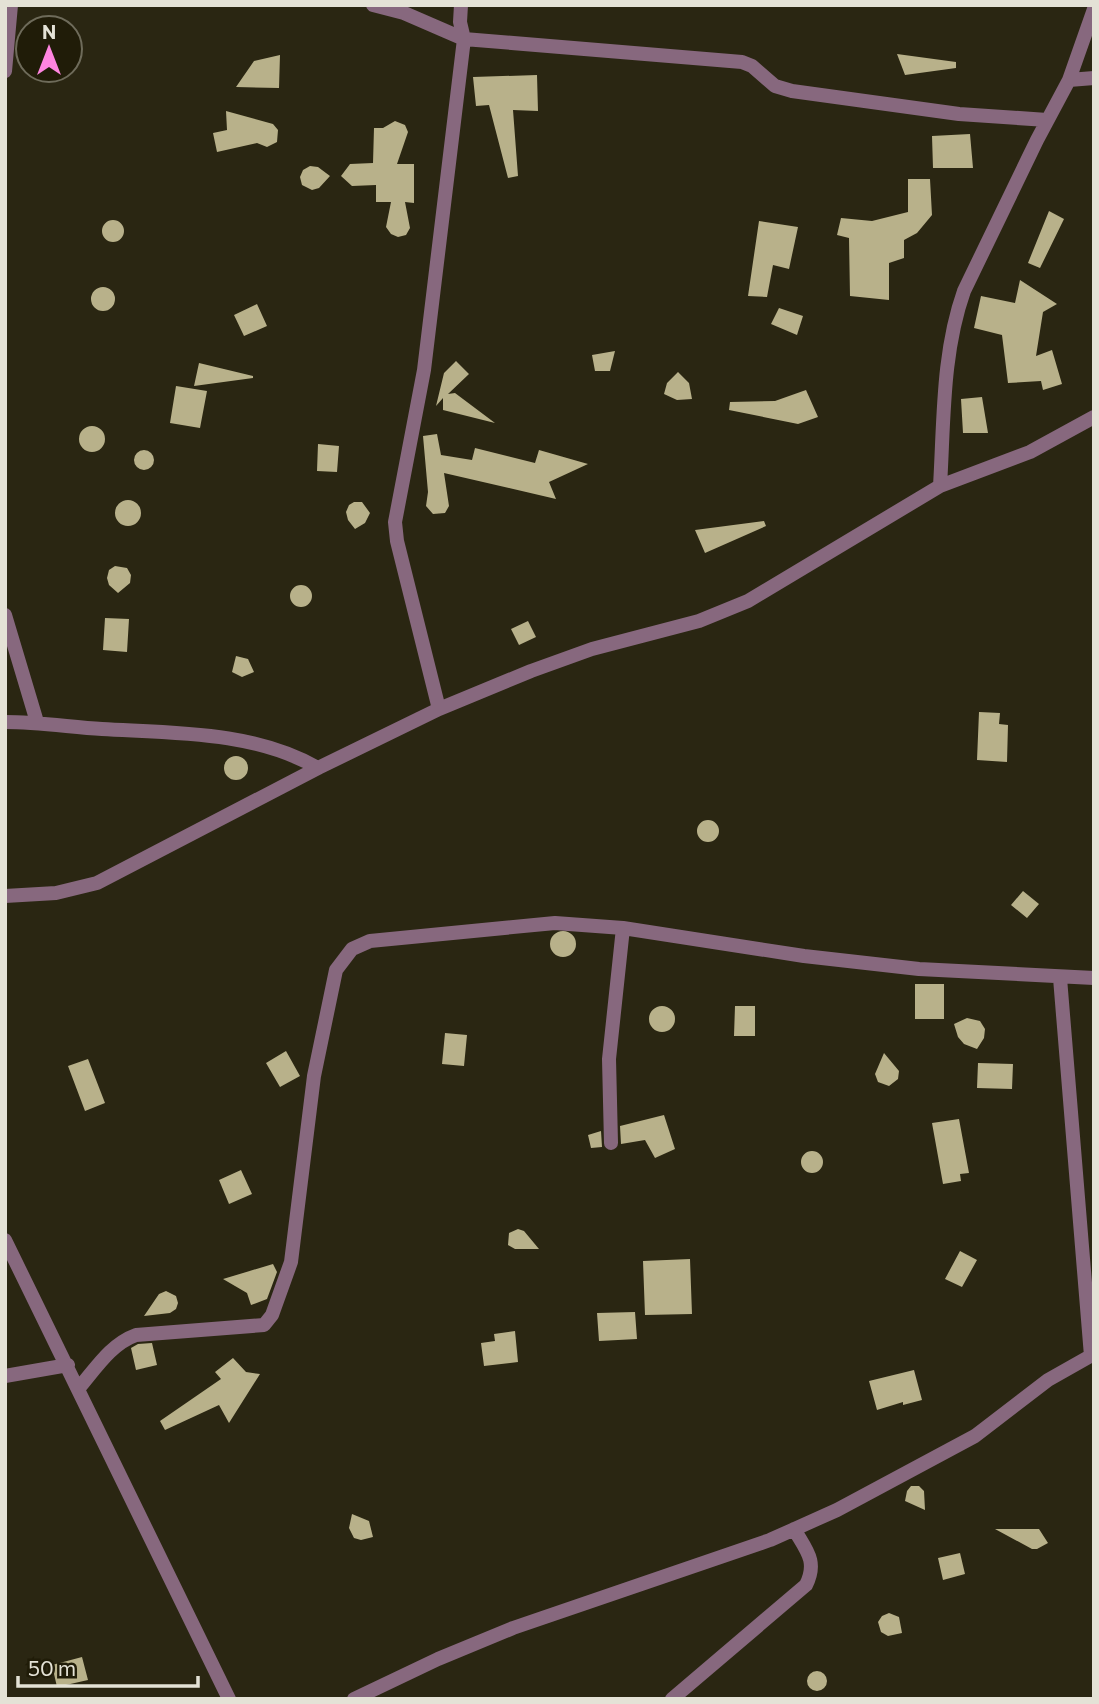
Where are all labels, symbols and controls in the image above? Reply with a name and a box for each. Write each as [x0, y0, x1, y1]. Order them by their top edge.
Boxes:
north arrow [14, 14, 84, 84]
text: N [42, 20, 56, 43]
scale bar [18, 1644, 198, 1688]
text: 50 m [28, 1655, 76, 1680]

